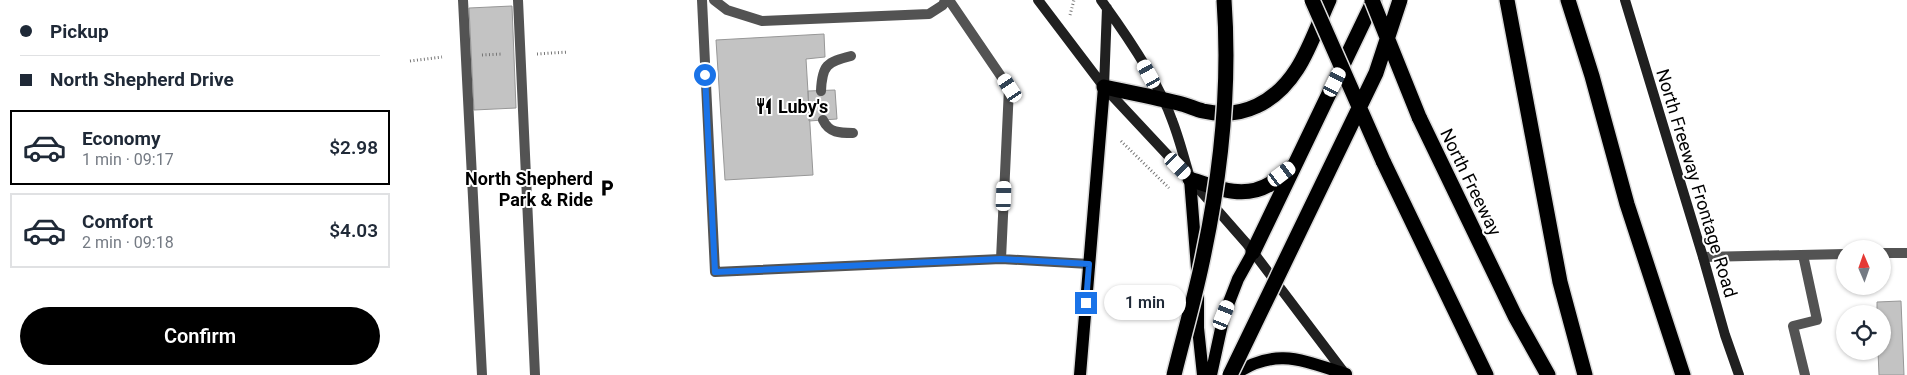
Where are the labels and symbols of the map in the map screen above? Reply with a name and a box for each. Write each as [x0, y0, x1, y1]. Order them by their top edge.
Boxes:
car [1135, 57, 1162, 91]
route start [694, 64, 716, 86]
car [1321, 65, 1348, 99]
street label: North Freeway Frontage Road [1652, 66, 1742, 300]
car [995, 71, 1024, 105]
restaurant icon: Luby's [754, 96, 774, 116]
place label: Luby's [778, 96, 828, 117]
street label: North Freeway [1436, 125, 1506, 239]
car [1162, 150, 1193, 182]
car [1265, 159, 1298, 189]
place label: North Shepherd Park & Ride [465, 168, 593, 210]
parking icon: North Shepherd Park & Ride [597, 178, 617, 198]
car [995, 181, 1012, 211]
north arrow [1836, 240, 1891, 295]
callout: 1 min [1104, 286, 1186, 320]
route end [1075, 292, 1097, 314]
car [1211, 298, 1236, 332]

